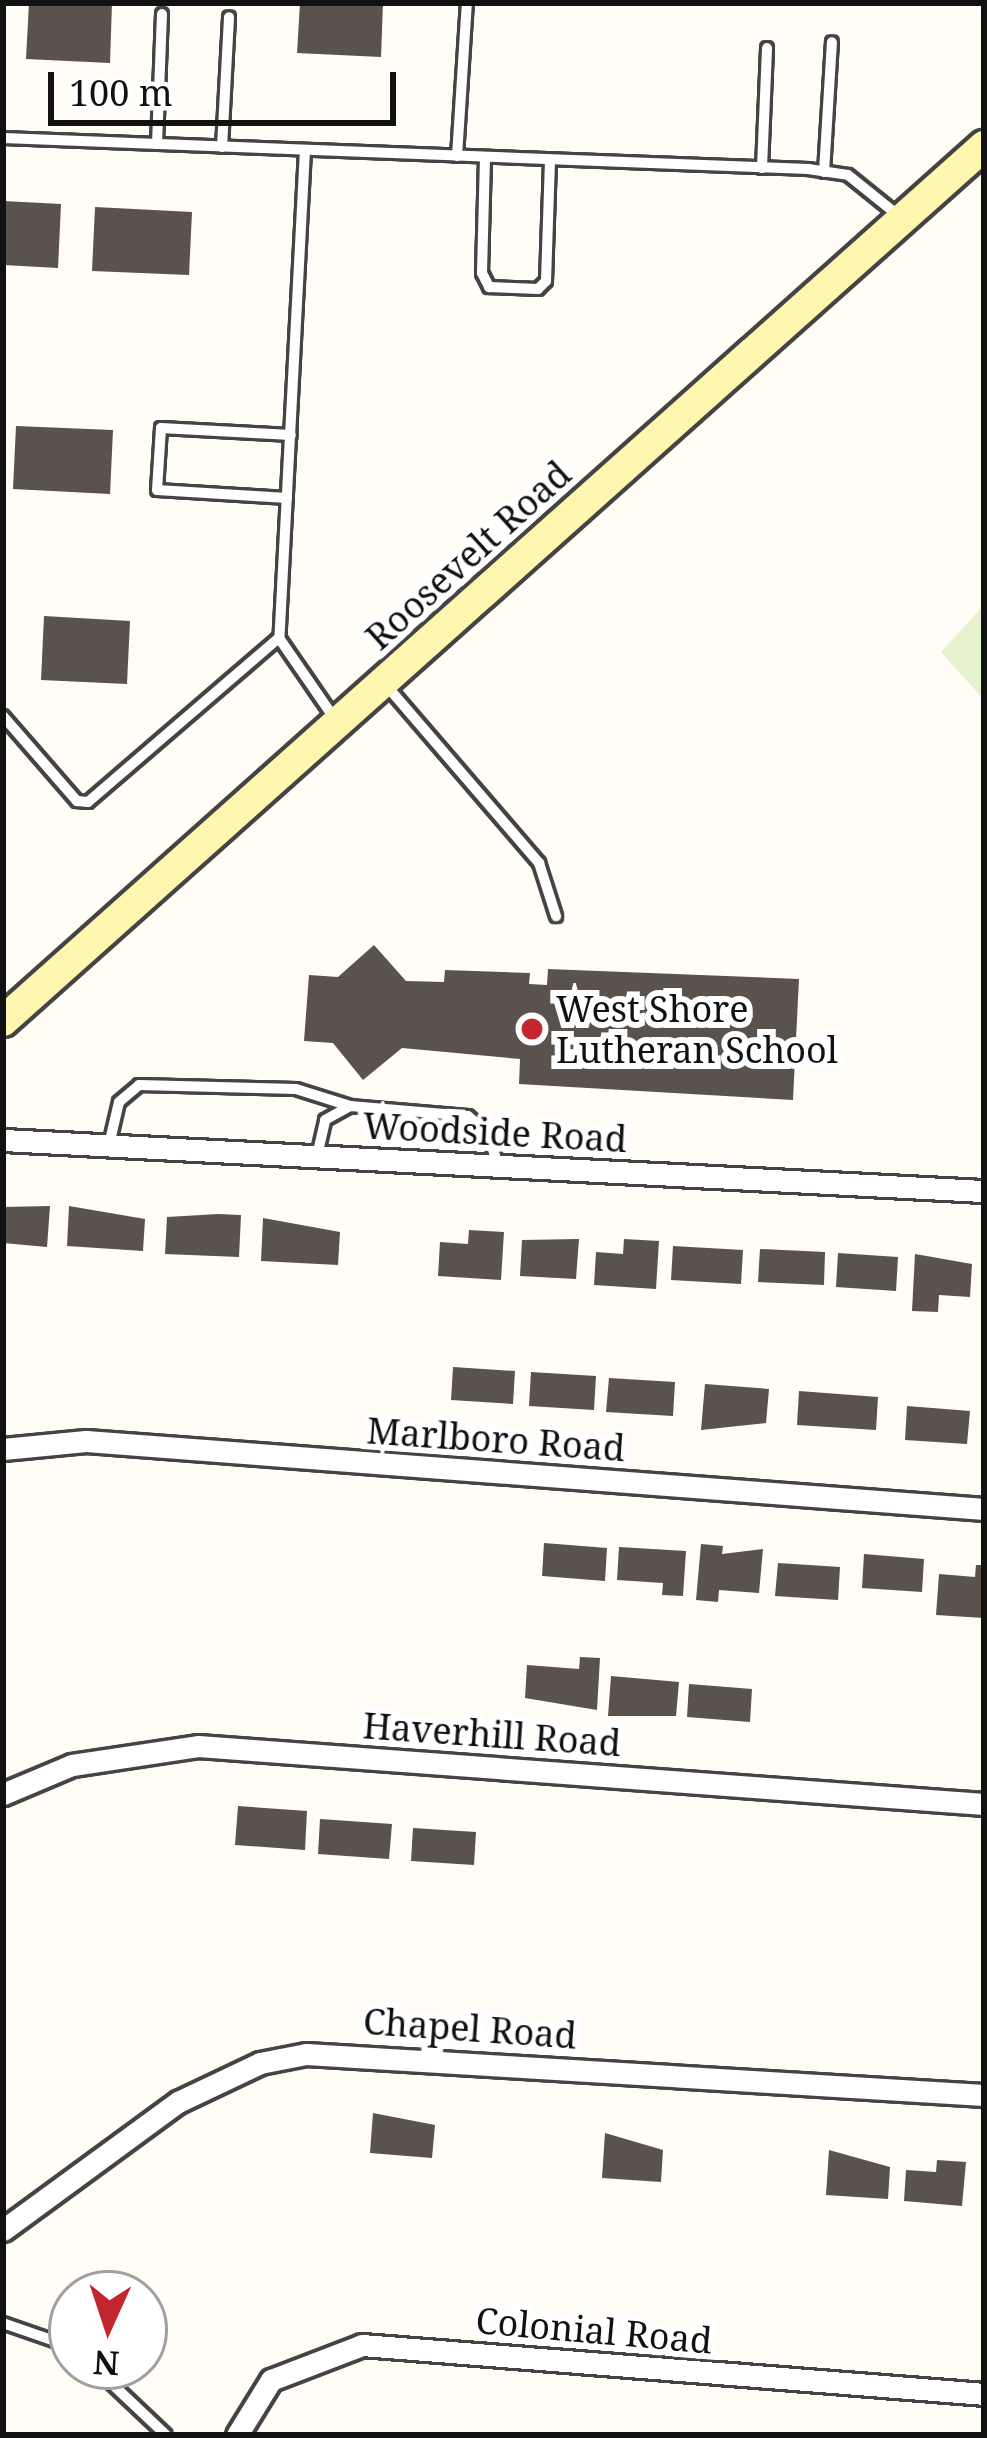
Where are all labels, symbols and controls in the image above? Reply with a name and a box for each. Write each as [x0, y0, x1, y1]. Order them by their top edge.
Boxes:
scale bar [54, 48, 402, 122]
text: 100 m [69, 68, 173, 117]
street label: Roosevelt Road [357, 452, 579, 658]
place label: West Shore Lutheran School [556, 986, 838, 1071]
marker: West Shore Lutheran School [519, 1016, 545, 1042]
street label: Woodside Road [362, 1104, 628, 1160]
street label: Marlboro Road [365, 1408, 627, 1470]
street label: Haverhill Road [361, 1703, 623, 1765]
street label: Chapel Road [362, 1999, 578, 2057]
north arrow [48, 2270, 168, 2390]
street label: Colonial Road [474, 2298, 714, 2362]
text: N [92, 2340, 120, 2387]

